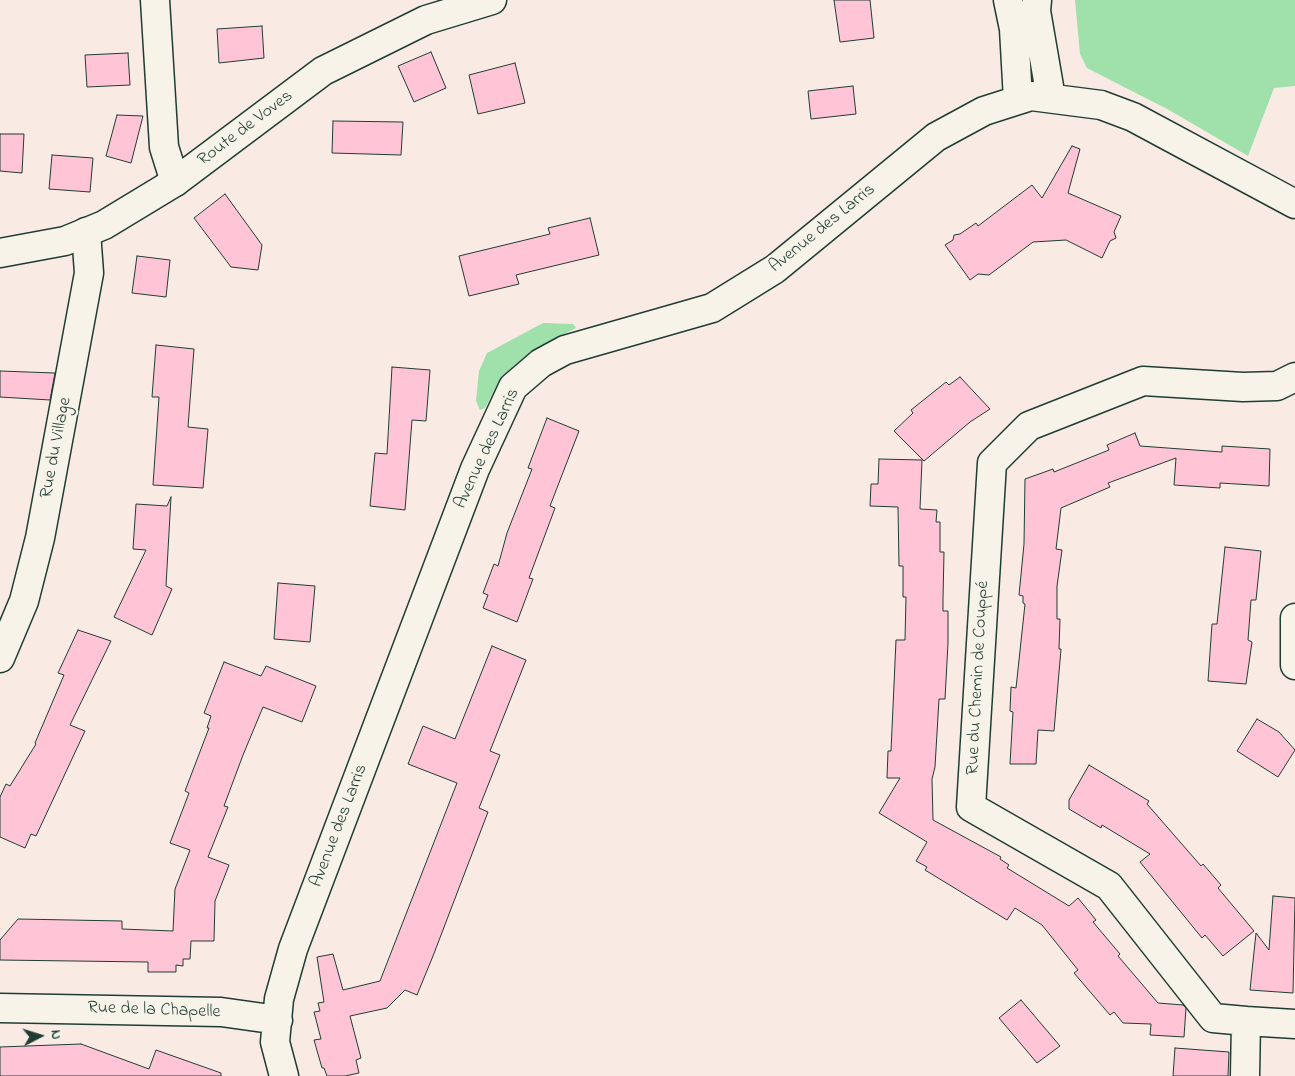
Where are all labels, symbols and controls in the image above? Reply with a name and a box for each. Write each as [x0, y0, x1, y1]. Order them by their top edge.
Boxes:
street label: Route de Voves [194, 86, 298, 172]
street label: Avenue des Larris [766, 180, 880, 278]
street label: Avenue des Larris [451, 385, 525, 513]
street label: Rue du Village [37, 396, 77, 500]
street label: Rue du Chemin de Couppé [963, 580, 995, 776]
street label: Avenue des Larris [307, 761, 373, 891]
street label: Rue de la Chapelle [87, 998, 221, 1024]
north arrow [15, 1011, 65, 1061]
text: N [45, 1029, 66, 1040]

